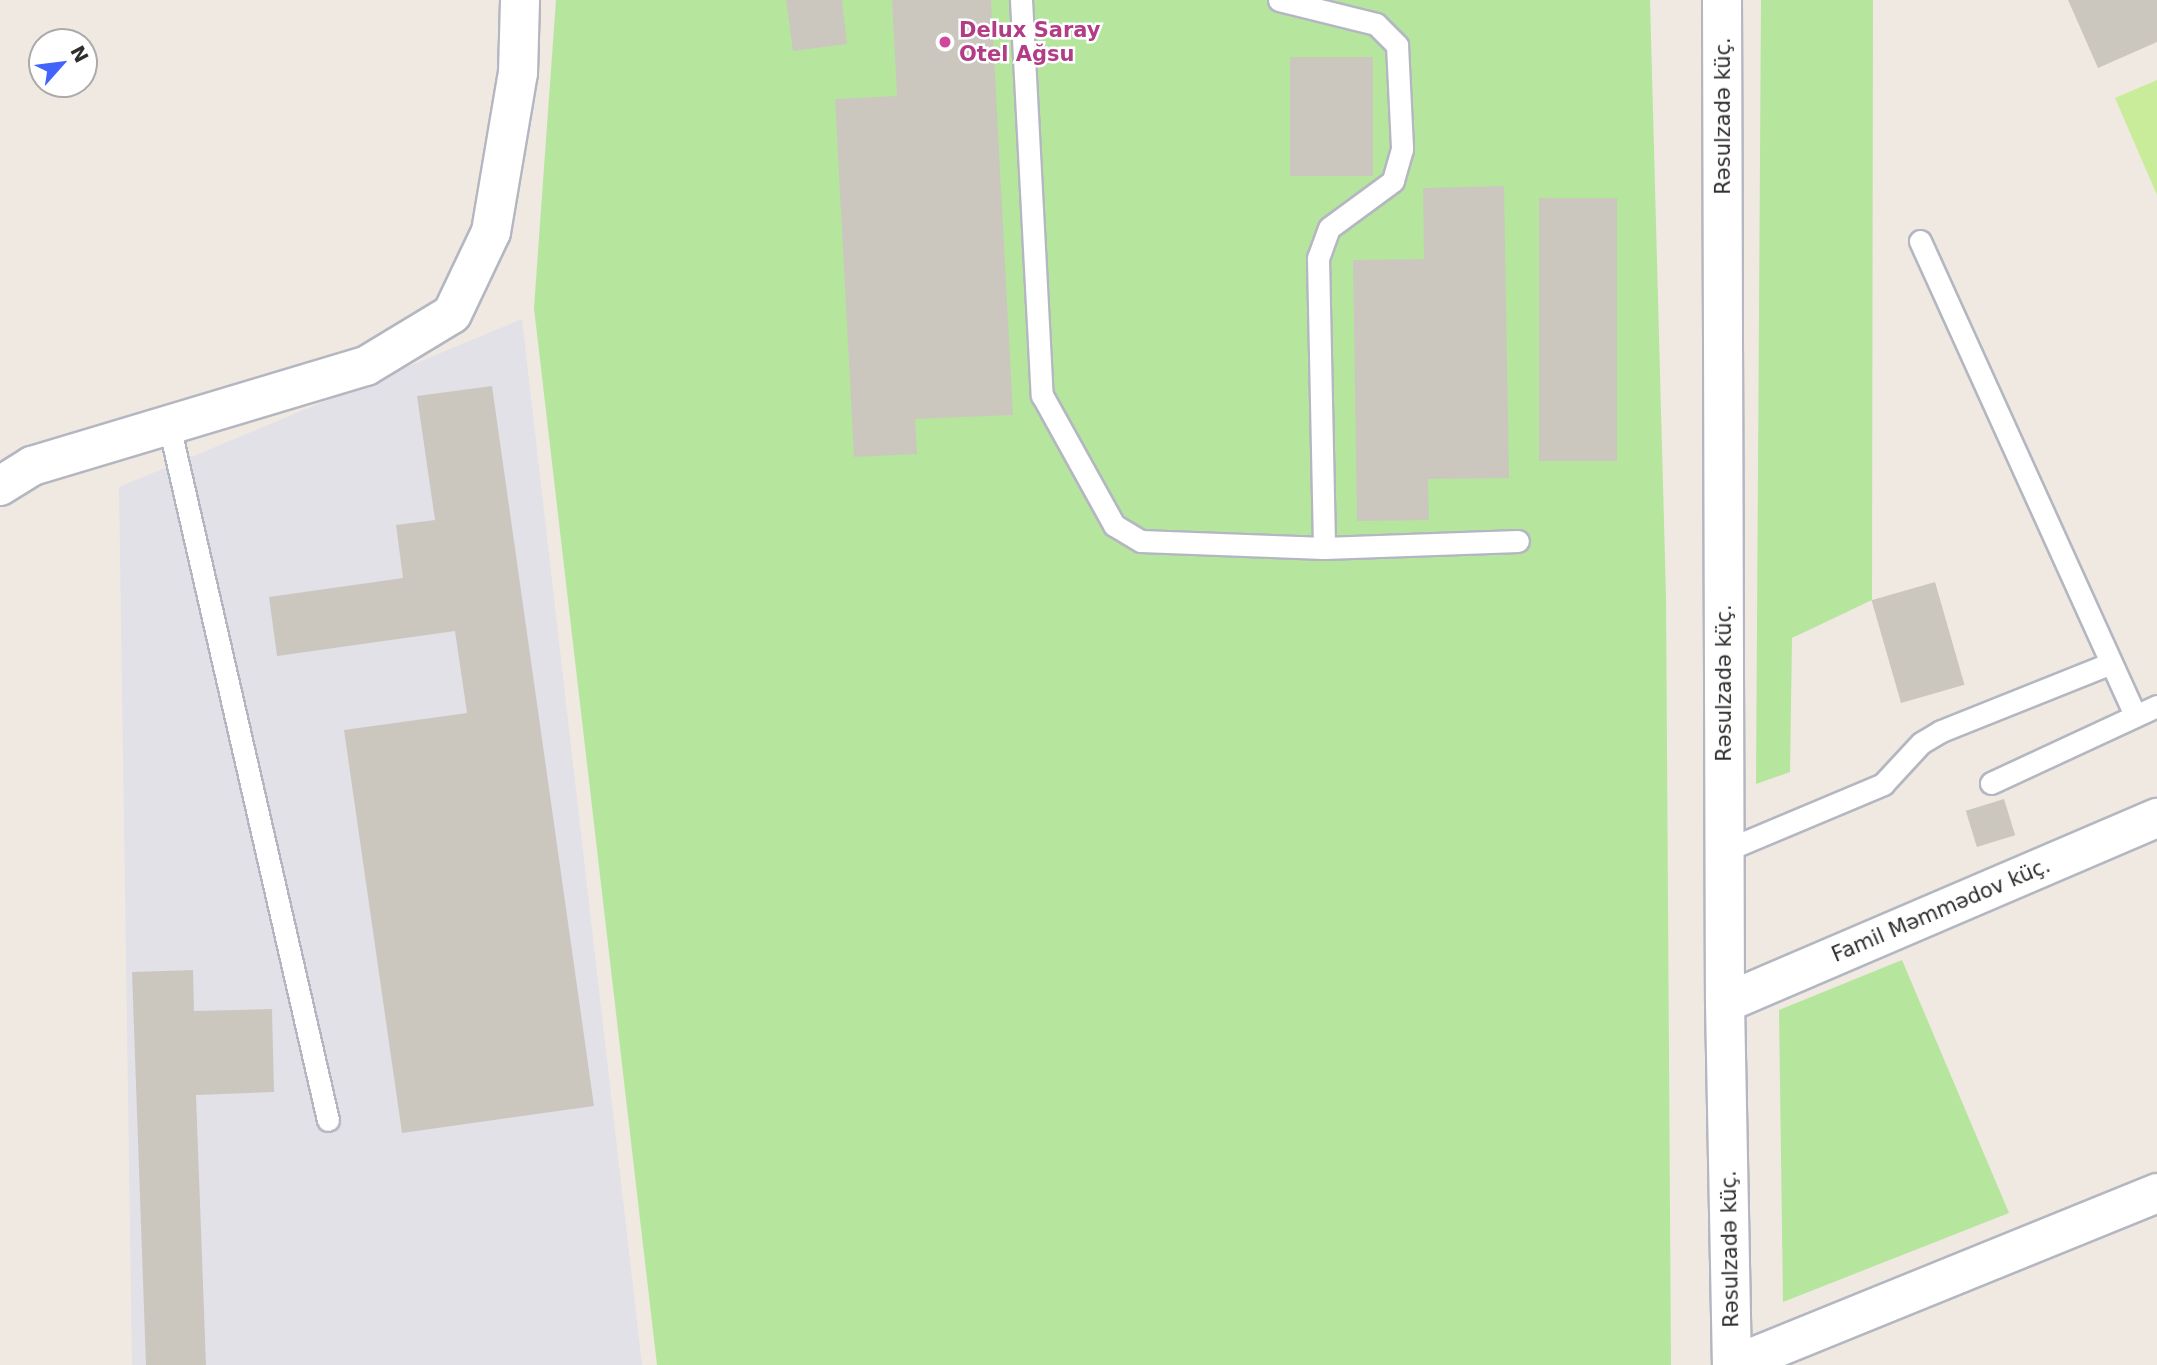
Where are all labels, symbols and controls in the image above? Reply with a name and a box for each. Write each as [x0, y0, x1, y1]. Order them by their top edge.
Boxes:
place label: Delux Saray Otel Ağsu [959, 17, 1101, 67]
north arrow [28, 28, 98, 98]
marker: Delux Saray Otel Ağsu [937, 34, 953, 50]
street label: Rəsulzadə küç. [1710, 37, 1736, 195]
text: N [66, 42, 93, 66]
street label: Rəsulzadə küç. [1711, 604, 1737, 762]
street label: Famil Məmmədov küç. [1828, 852, 2054, 968]
street label: Rəsulzadə küç. [1716, 1170, 1744, 1328]

